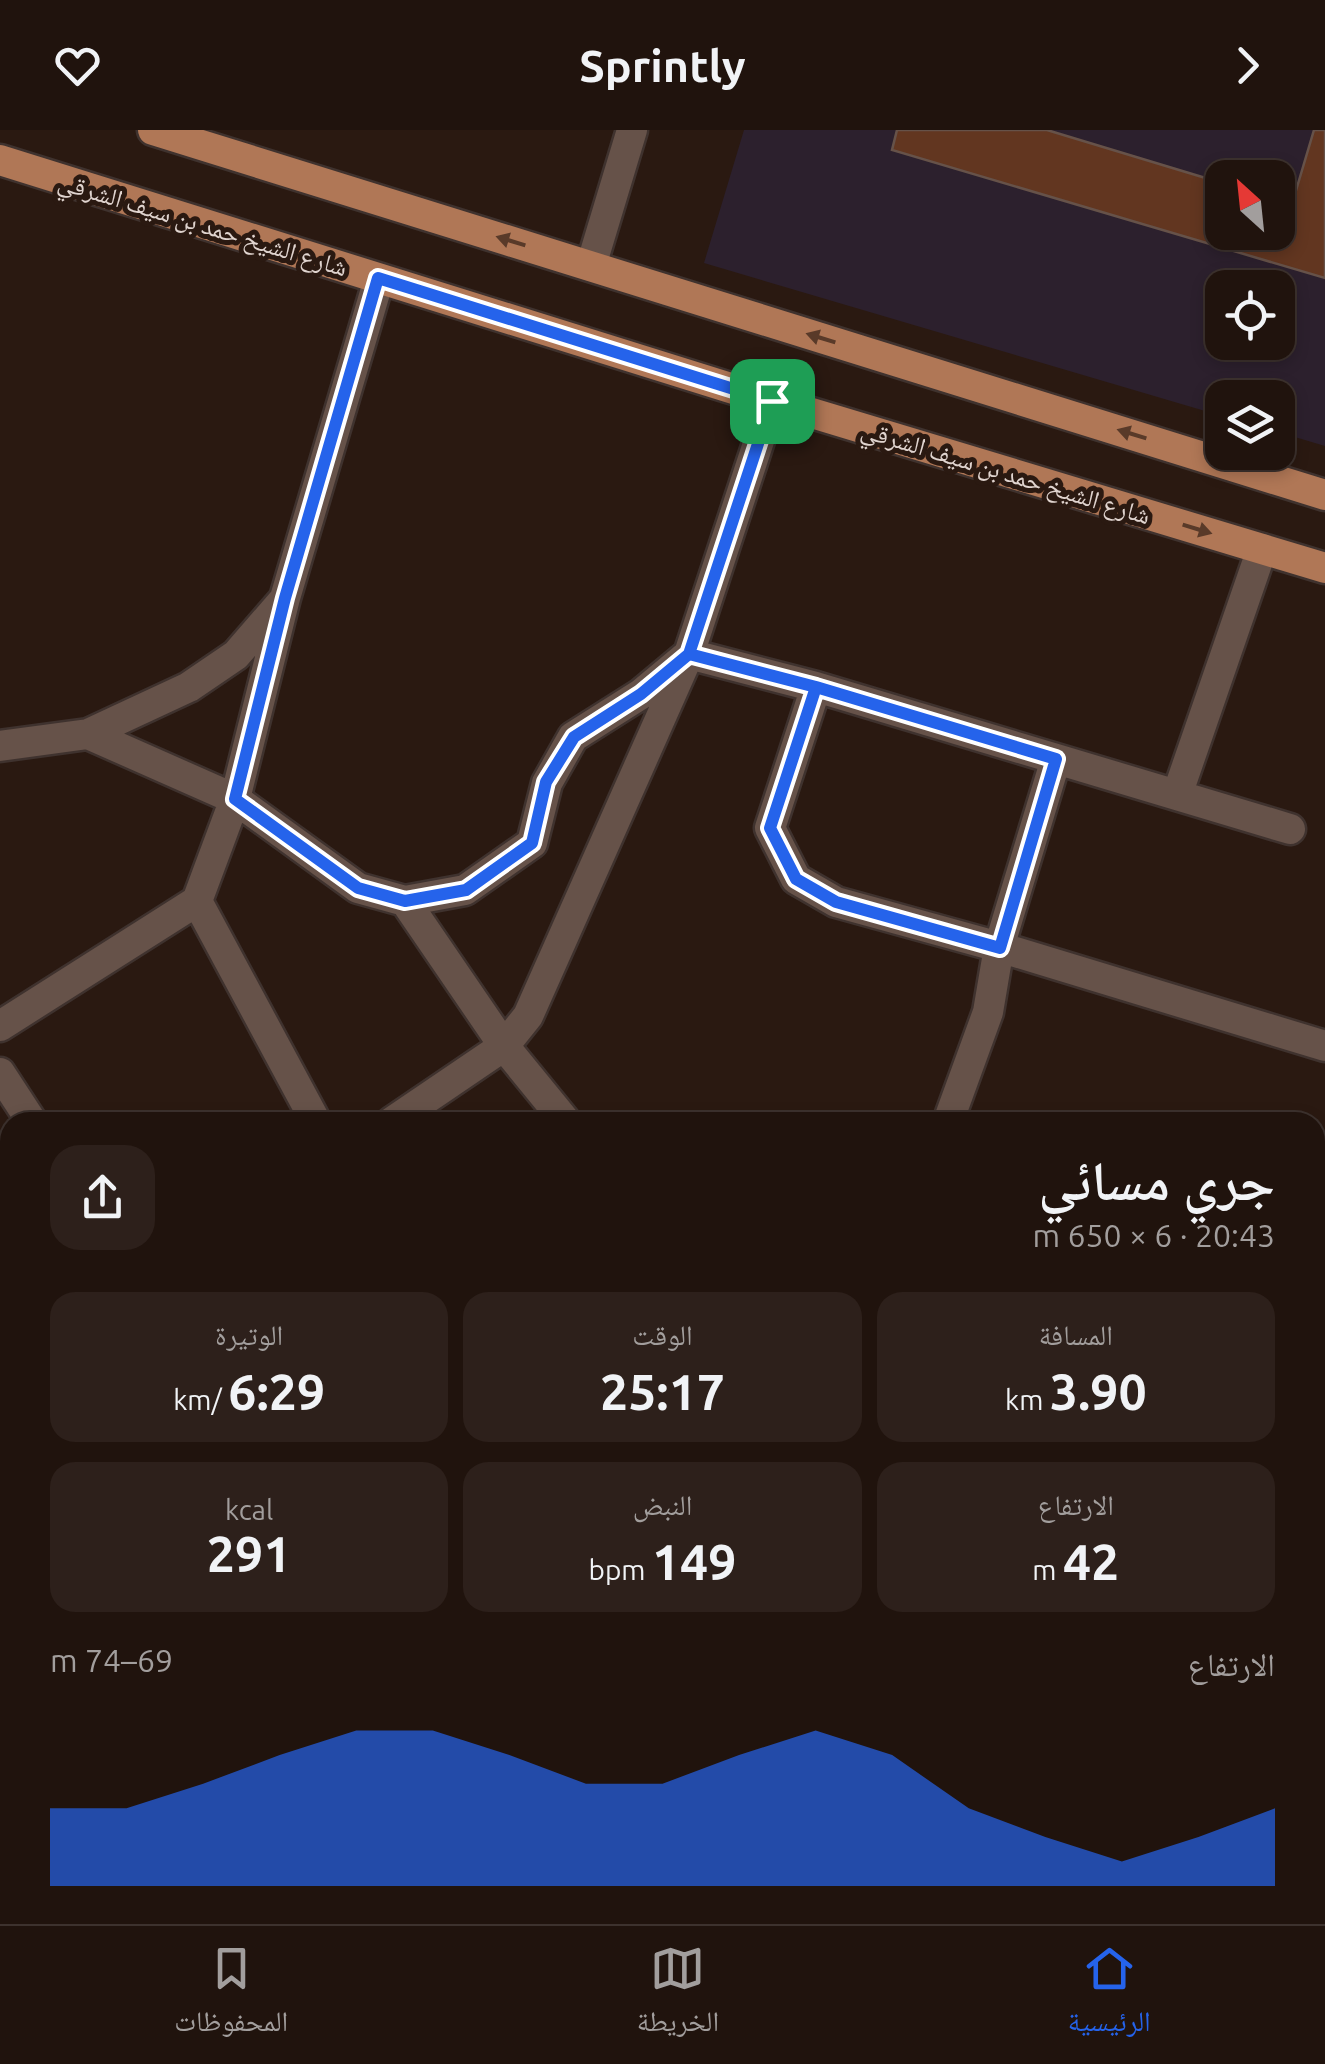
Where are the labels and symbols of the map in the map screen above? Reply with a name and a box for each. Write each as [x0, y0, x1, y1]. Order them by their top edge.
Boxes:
north arrow [1205, 160, 1295, 250]
street label: شارع الشيخ حمد بن سيف الشرقي [53, 167, 351, 287]
one-way arrow [495, 233, 526, 248]
one-way arrow [806, 330, 836, 345]
pin [730, 359, 815, 444]
street label: شارع الشيخ حمد بن سيف الشرقي [856, 415, 1154, 535]
one-way arrow [1116, 426, 1146, 441]
one-way arrow [1182, 522, 1213, 537]

